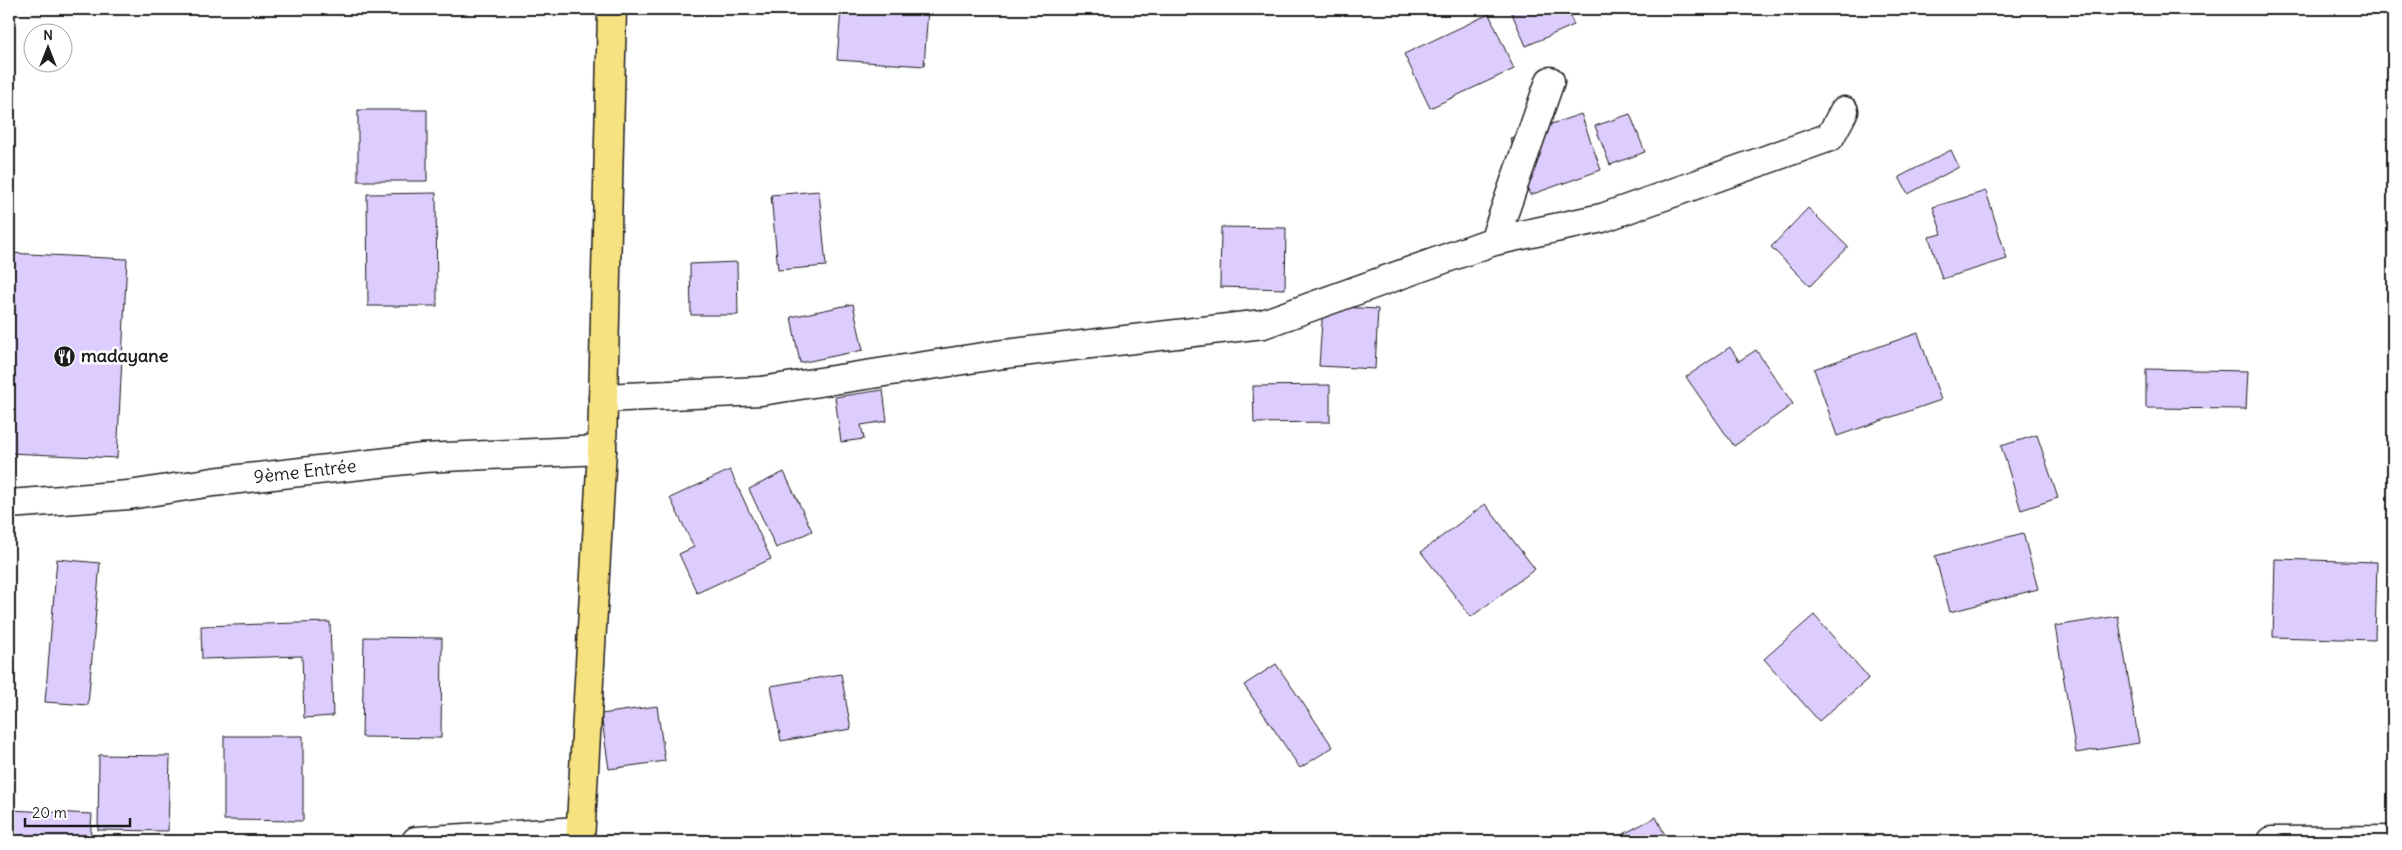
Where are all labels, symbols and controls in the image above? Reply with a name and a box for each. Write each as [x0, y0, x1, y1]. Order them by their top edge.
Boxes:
north arrow [22, 22, 72, 72]
text: N [43, 26, 53, 44]
restaurant icon: madayane [53, 344, 77, 368]
place label: madayane [81, 344, 169, 367]
street label: 9ème Entrée [253, 454, 357, 488]
scale bar [25, 795, 130, 827]
text: 20 m [32, 803, 67, 822]

